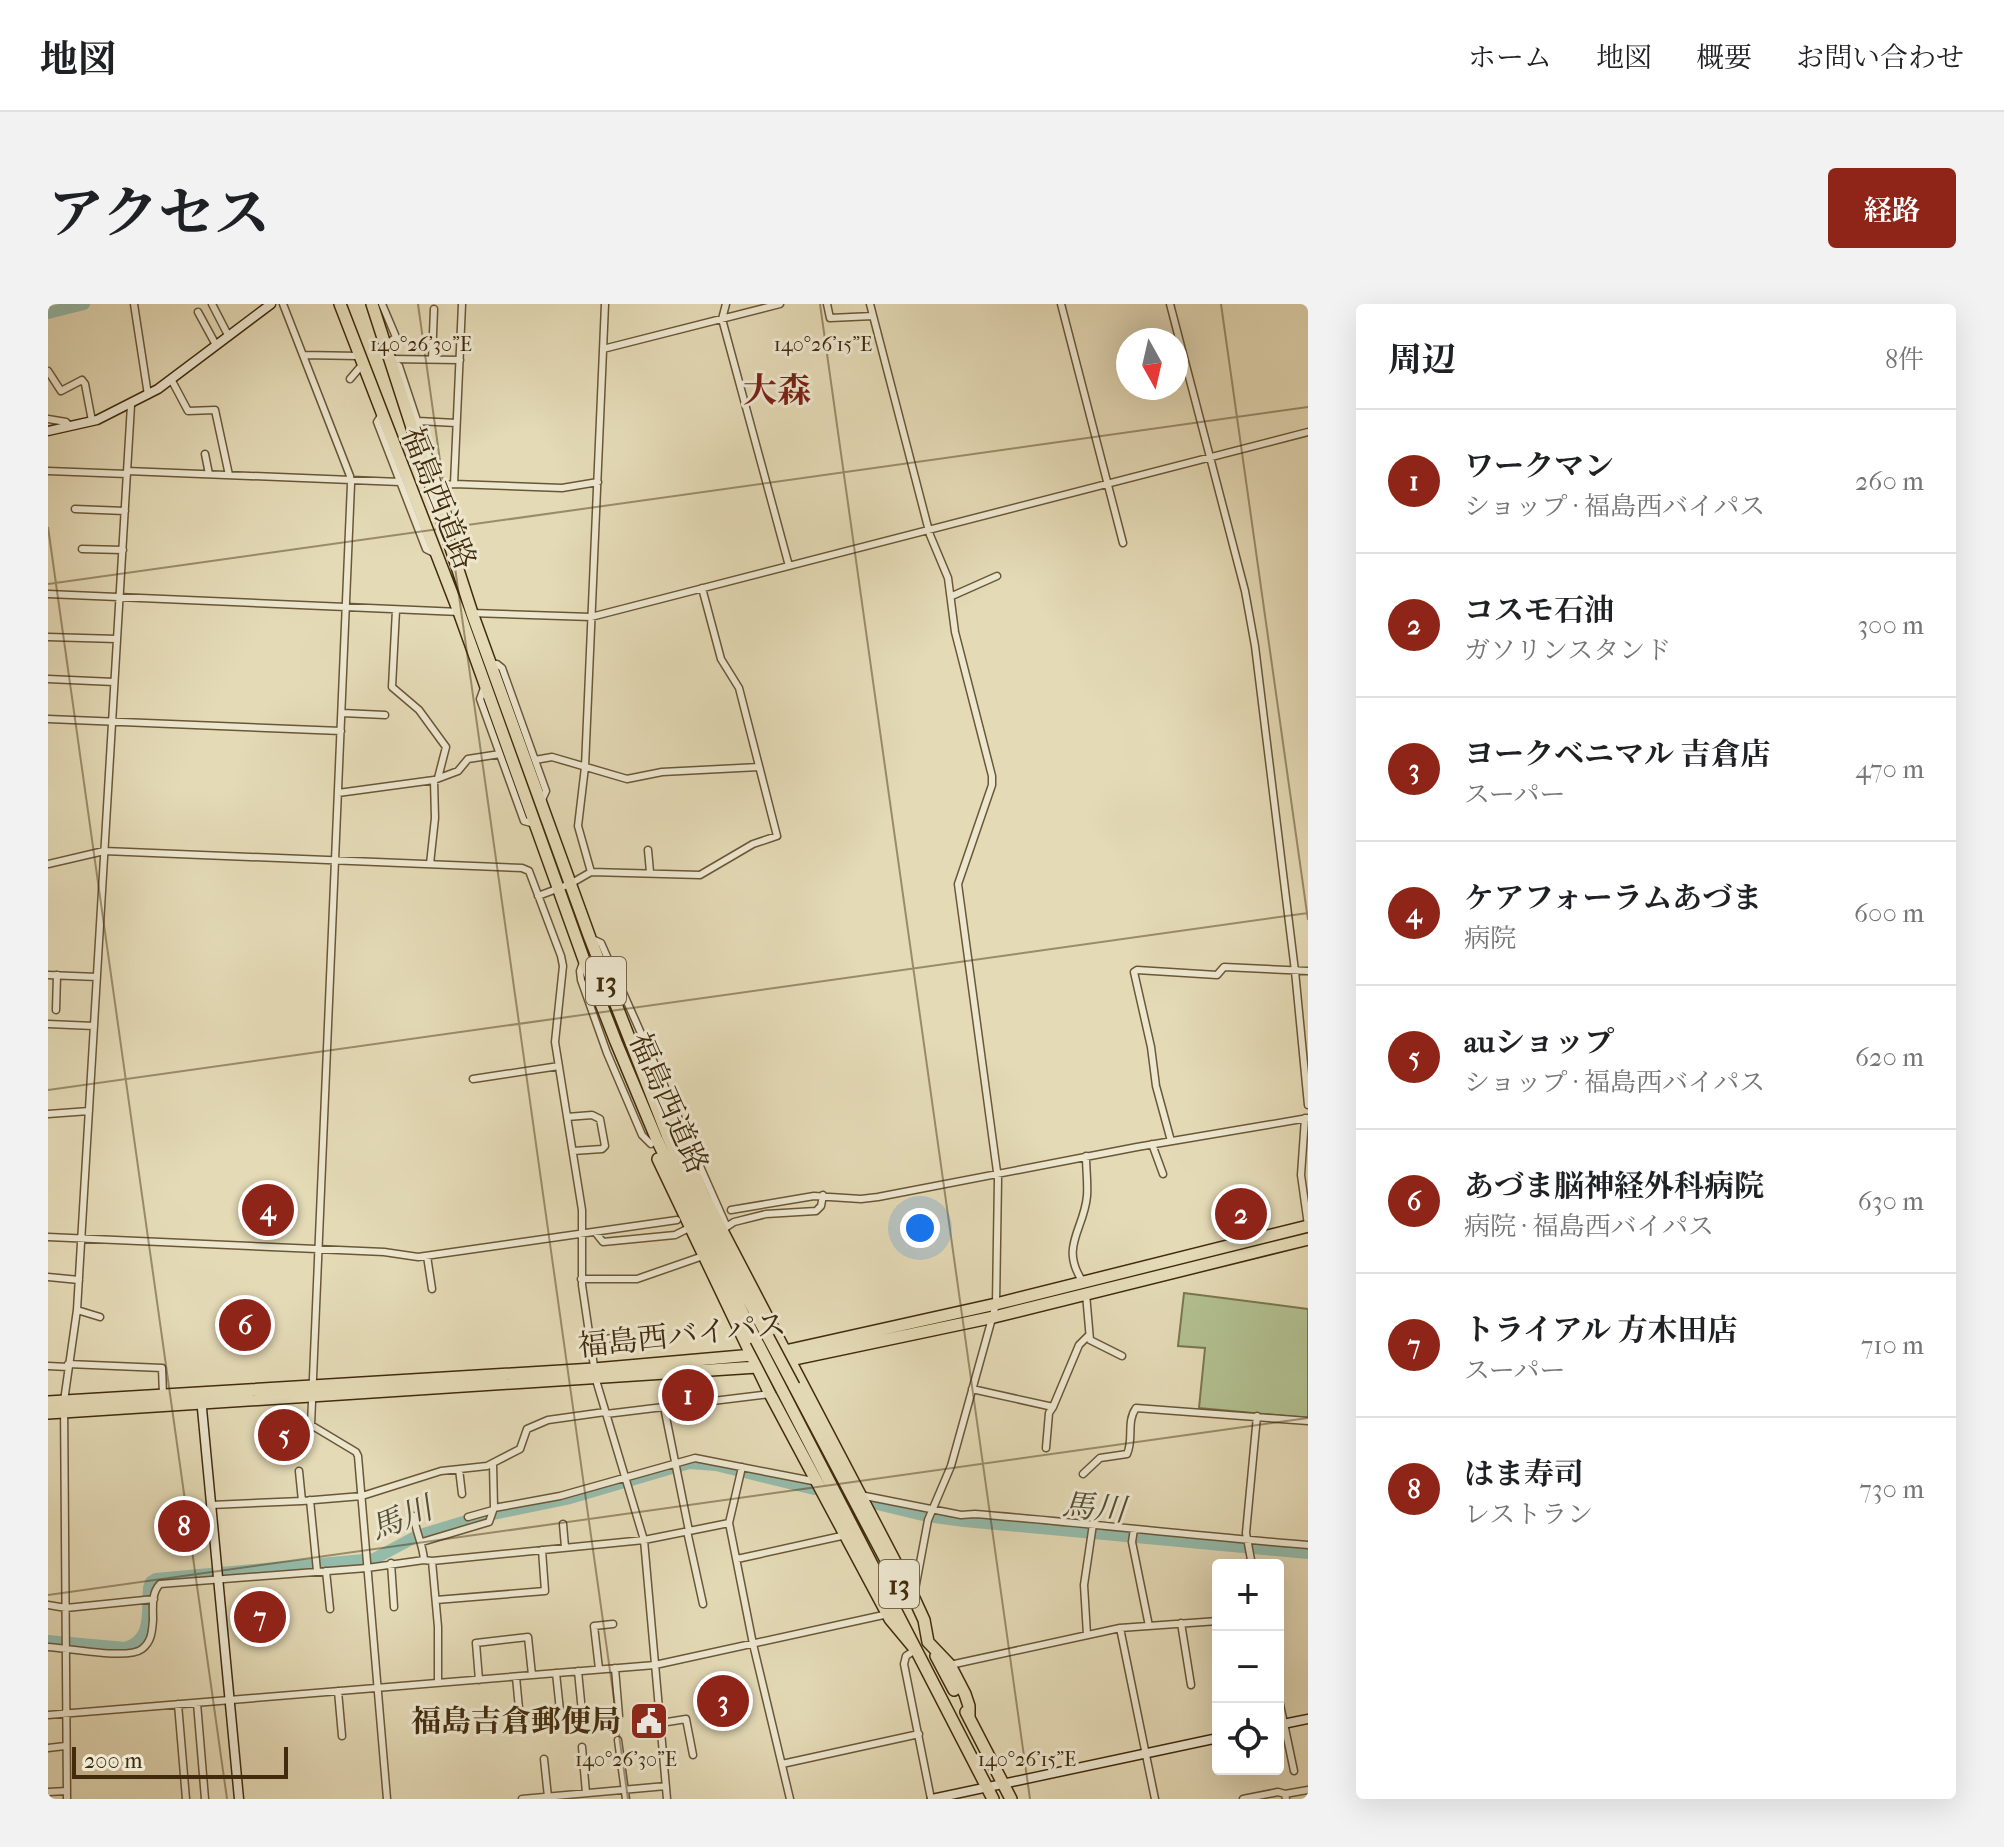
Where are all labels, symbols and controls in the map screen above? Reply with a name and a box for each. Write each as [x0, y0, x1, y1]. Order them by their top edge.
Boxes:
text: 地図 [40, 37, 116, 82]
text: ホーム [1468, 41, 1552, 74]
text: 地図 [1596, 41, 1652, 74]
text: 概要 [1696, 41, 1752, 74]
text: お問い合わせ [1796, 41, 1964, 74]
button: 経路 [1828, 168, 1956, 248]
text: アクセス [48, 181, 270, 246]
north arrow [1116, 328, 1188, 400]
text: 140°26'30"E [370, 333, 472, 356]
text: 140°26'15"E [774, 333, 872, 356]
text: 周辺 [1388, 340, 1456, 380]
text: 8件 [1885, 344, 1924, 375]
district label: 大森 [743, 371, 811, 411]
street label: 福島西道路 [394, 422, 483, 574]
text: ワークマン [1464, 449, 1614, 484]
text: 1 [1409, 466, 1419, 497]
text: 260 m [1855, 466, 1924, 497]
text: ショップ · 福島西バイパス [1464, 491, 1765, 522]
text: コスモ石油 [1464, 593, 1614, 628]
text: 2 [1407, 610, 1421, 641]
text: 300 m [1857, 610, 1924, 641]
text: ガソリンスタンド [1464, 635, 1671, 666]
text: ヨークベニマル 吉倉店 [1464, 737, 1770, 772]
text: 3 [1409, 754, 1419, 785]
text: 470 m [1855, 754, 1924, 785]
text: スーパー [1464, 779, 1565, 810]
text: ケアフォーラムあづま [1464, 881, 1762, 916]
text: 4 [1406, 898, 1422, 929]
text: 600 m [1854, 898, 1924, 929]
text: 病院 [1464, 923, 1516, 954]
road number: 13 [586, 957, 626, 1005]
text: auショップ [1464, 1025, 1614, 1060]
street label: 福島西道路 [622, 1028, 715, 1179]
text: 5 [1408, 1042, 1420, 1073]
text: 620 m [1855, 1042, 1924, 1073]
text: ショップ · 福島西バイパス [1464, 1067, 1765, 1098]
text: あづま脳神経外科病院 [1464, 1169, 1764, 1204]
pin: 4 [242, 1180, 294, 1240]
pin: 2 [1215, 1184, 1267, 1244]
text: 6 [1407, 1186, 1421, 1217]
text: 630 m [1858, 1186, 1924, 1217]
your location [900, 1208, 940, 1248]
text: 病院 · 福島西バイパス [1464, 1211, 1714, 1242]
pin: 6 [219, 1295, 271, 1355]
street label: 福島西バイパス [576, 1307, 788, 1364]
text: トライアル 方木田店 [1464, 1313, 1737, 1348]
text: 7 [1408, 1330, 1420, 1361]
text: 710 m [1861, 1330, 1924, 1361]
text: スーパー [1464, 1355, 1565, 1386]
pin: 1 [662, 1365, 714, 1425]
pin: 5 [258, 1405, 310, 1465]
text: はま寿司 [1464, 1457, 1584, 1492]
text: 8 [1407, 1474, 1421, 1505]
text: 730 m [1859, 1474, 1924, 1505]
water label: 馬川 [1060, 1486, 1130, 1529]
water label: 馬川 [365, 1488, 441, 1548]
pin: 8 [158, 1496, 210, 1556]
text: レストラン [1464, 1499, 1593, 1530]
map controls [1212, 1559, 1284, 1775]
button: + [1212, 1559, 1284, 1631]
road number: 13 [879, 1560, 919, 1608]
pin: 7 [234, 1587, 286, 1647]
button: − [1212, 1631, 1284, 1703]
pin: 3 [697, 1671, 749, 1731]
public building icon: 福島吉倉郵便局 [628, 1700, 670, 1742]
button: locate [1212, 1703, 1284, 1775]
place label: 福島吉倉郵便局 [411, 1704, 621, 1739]
scale bar [72, 1743, 288, 1779]
text: 200 m [84, 1748, 143, 1774]
text: 140°26'30"E [575, 1748, 677, 1771]
text: 140°26'15"E [978, 1748, 1076, 1771]

